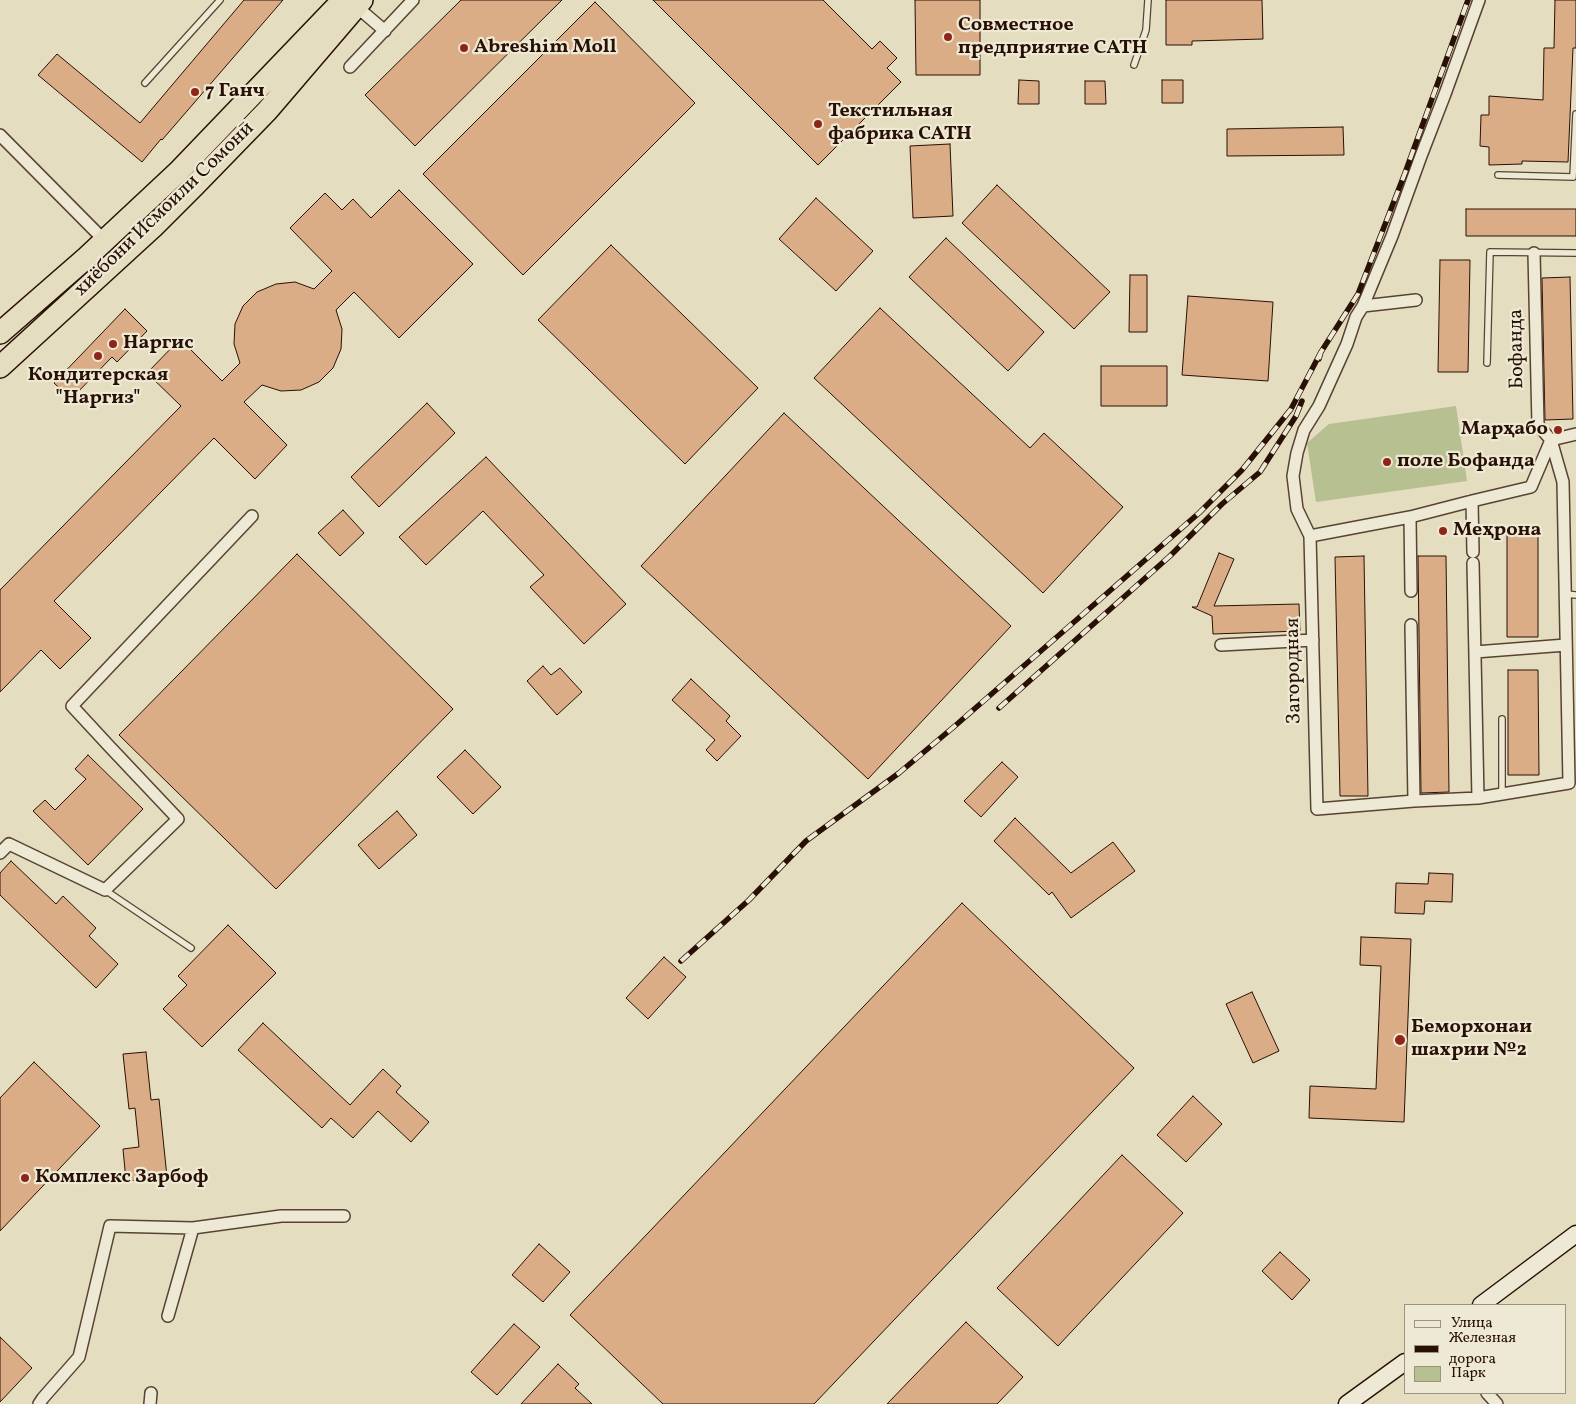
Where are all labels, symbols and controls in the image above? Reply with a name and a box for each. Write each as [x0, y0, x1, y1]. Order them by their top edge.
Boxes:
place label: Совместное предприятие CATH [958, 14, 1147, 61]
marker: Совместное предприятие CATH [942, 31, 954, 43]
place label: Abreshim Moll [474, 36, 616, 60]
marker: Abreshim Moll [458, 42, 470, 54]
place label: 7 Ганч [205, 80, 265, 104]
marker: 7 Ганч [189, 86, 201, 98]
place label: Текстильная фабрика САТН [828, 100, 972, 147]
street label: хиёбони Исмоили Сомонӣ [70, 118, 260, 302]
marker: Текстильная фабрика САТН [812, 118, 824, 130]
street label: Бофанда [1505, 309, 1531, 389]
place label: Наргис [123, 332, 194, 356]
marker: Наргис [107, 338, 119, 350]
marker: Кондитерская "Наргиз" [92, 350, 104, 362]
place label: Кондитерская "Наргиз" [28, 364, 168, 411]
place label: Марҳабо [1461, 418, 1548, 442]
marker: Марҳабо [1552, 424, 1564, 436]
place label: поле Бофанда [1397, 450, 1535, 474]
marker: поле Бофанда [1381, 456, 1393, 468]
place label: Меҳрона [1453, 519, 1541, 543]
marker: Меҳрона [1437, 525, 1449, 537]
street label: Загородная [1282, 618, 1308, 724]
place label: Беморхонаи шахрии №2 [1411, 1016, 1532, 1063]
marker: Беморхонаи шахрии №2 [1393, 1033, 1407, 1047]
place label: Комплекс Зарбоф [35, 1166, 208, 1190]
marker: Комплекс Зарбоф [19, 1172, 31, 1184]
legend [1404, 1304, 1566, 1394]
text: Улица [1451, 1313, 1493, 1334]
text: Железная дорога [1449, 1328, 1516, 1370]
text: Парк [1451, 1363, 1486, 1384]

